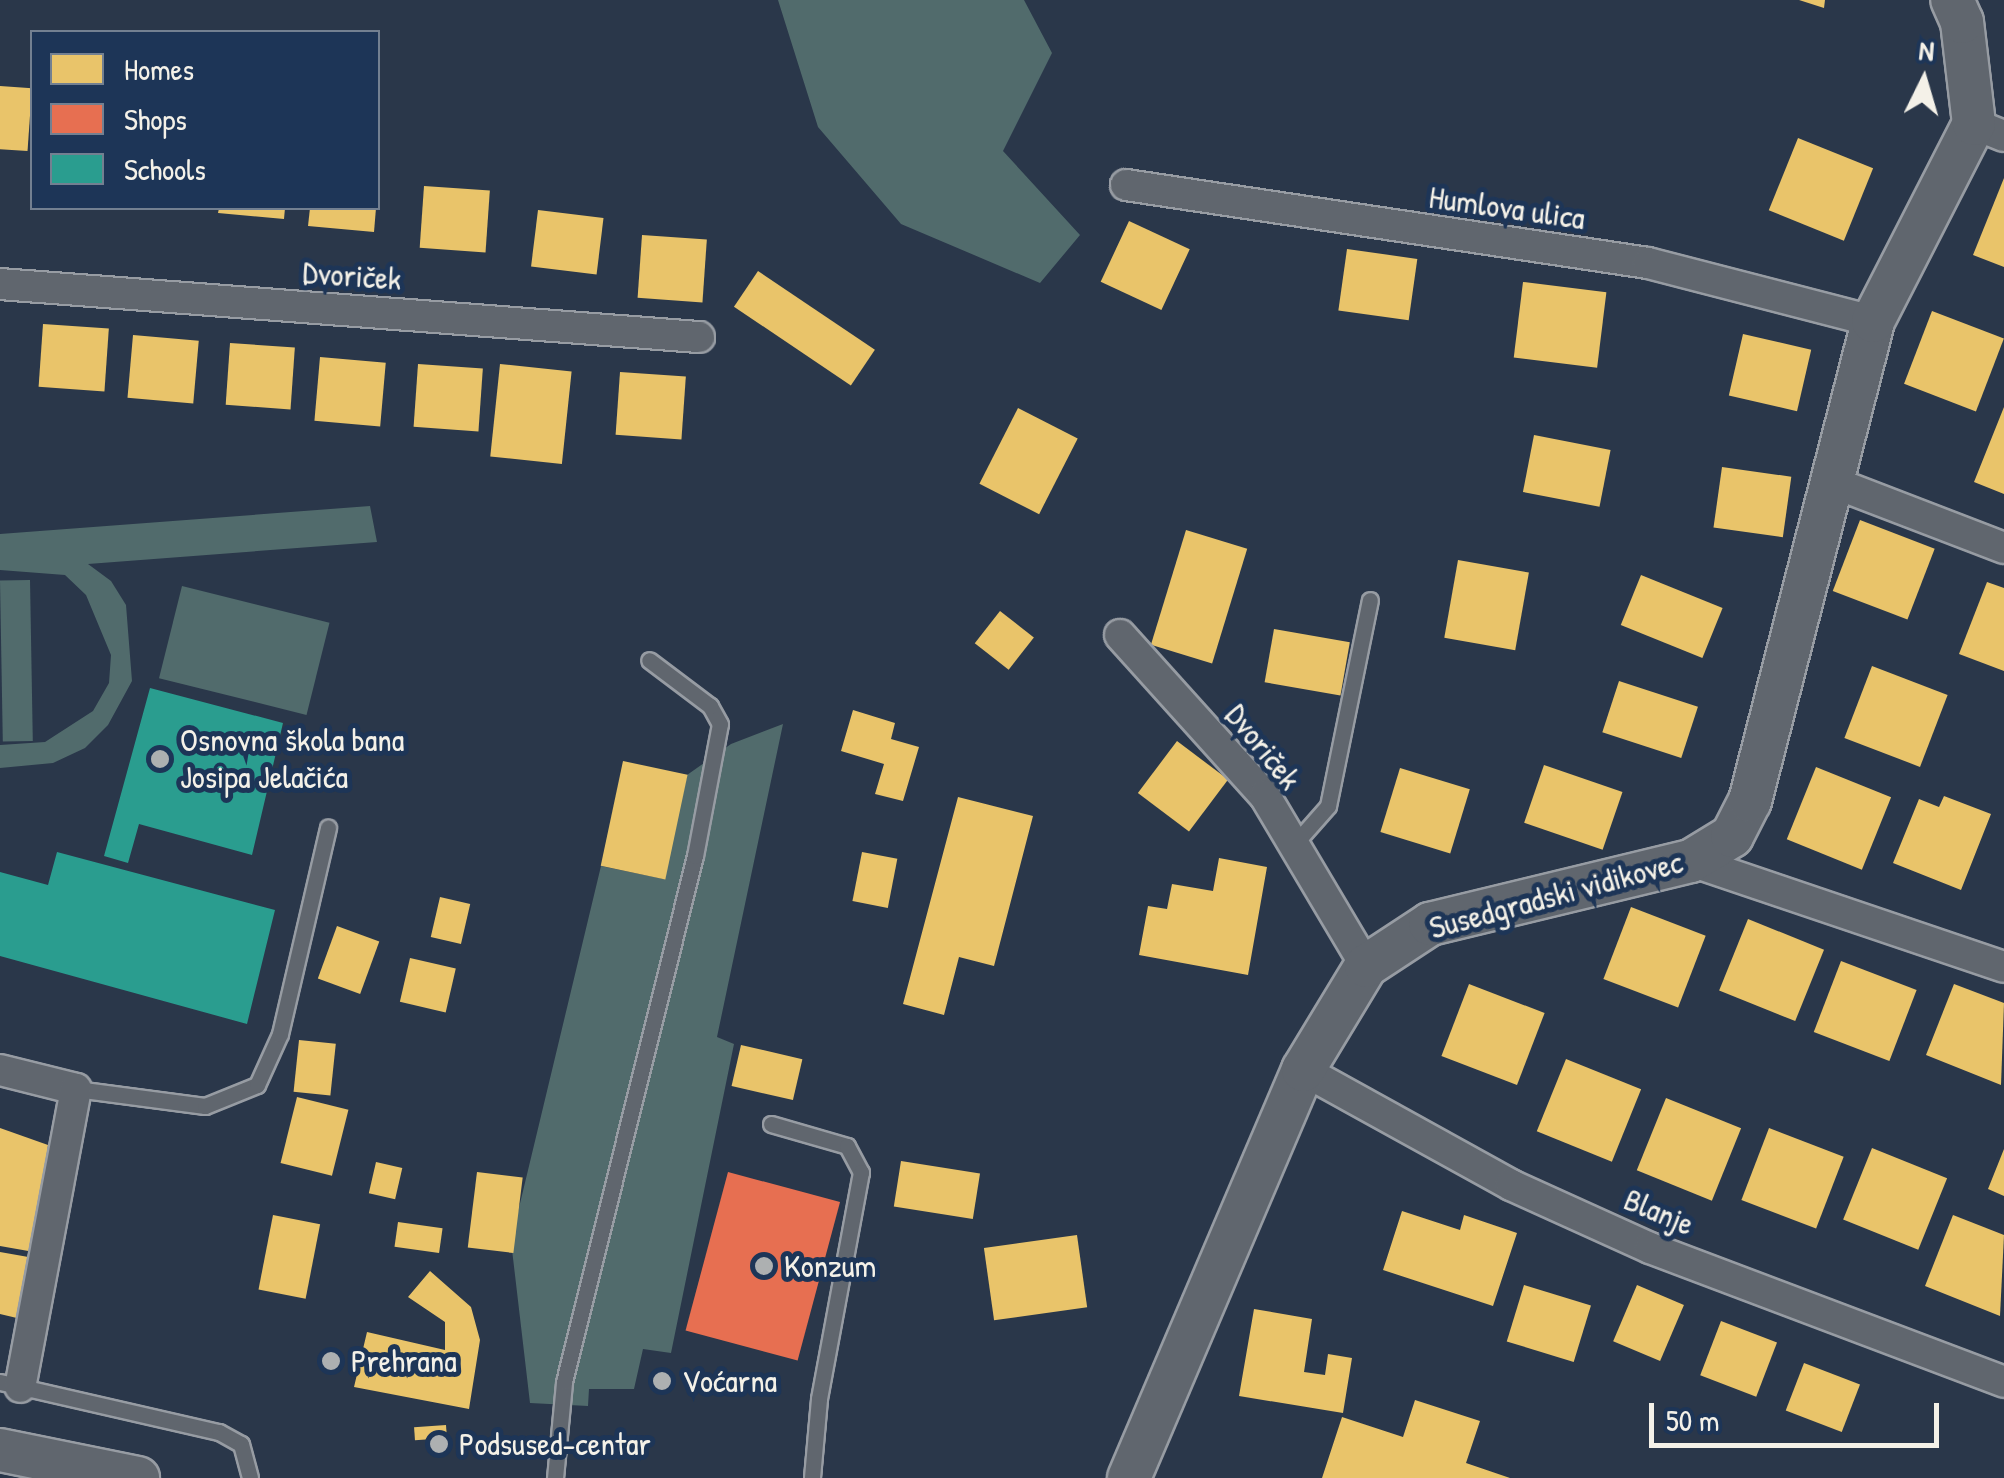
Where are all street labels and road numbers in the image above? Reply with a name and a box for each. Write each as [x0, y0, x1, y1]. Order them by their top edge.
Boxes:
street label: Humlova ulica [1427, 178, 1587, 238]
street label: Dvoriček [301, 253, 403, 299]
street label: Dvoriček [1217, 697, 1309, 797]
street label: Susedgradski vidikovec [1425, 843, 1687, 947]
street label: Blanje [1618, 1180, 1700, 1244]

